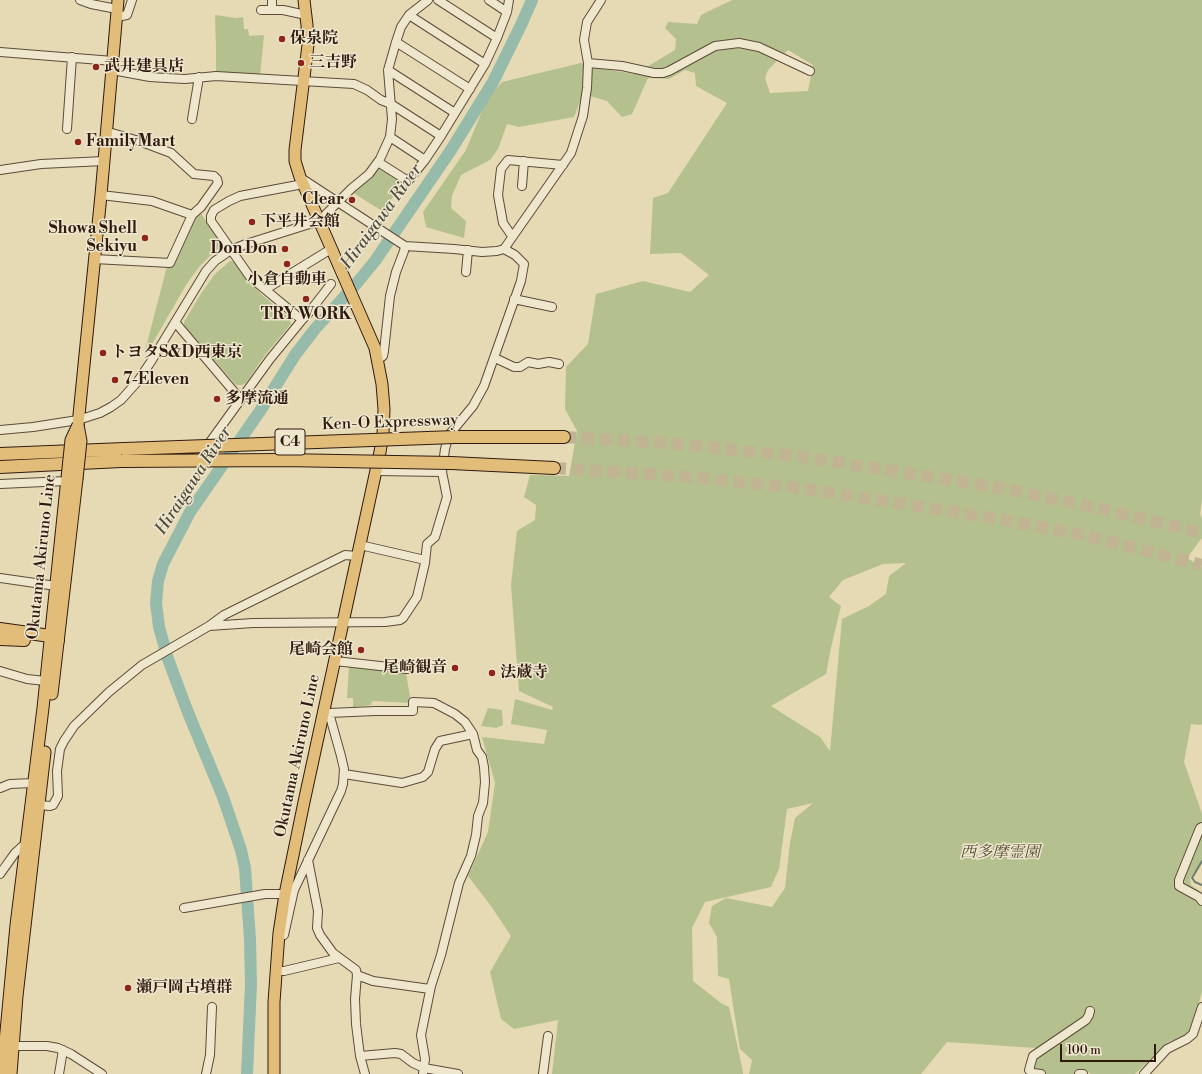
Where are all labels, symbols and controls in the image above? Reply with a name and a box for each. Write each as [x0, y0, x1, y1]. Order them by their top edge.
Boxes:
place label: 保泉院 [290, 29, 338, 49]
marker: 保泉院 [277, 34, 287, 44]
place label: 三吉野 [309, 53, 357, 73]
place label: 武井建具店 [104, 57, 184, 77]
marker: 三吉野 [296, 58, 306, 68]
marker: 武井建具店 [91, 62, 101, 72]
place label: FamilyMart [86, 132, 175, 152]
marker: FamilyMart [73, 137, 83, 147]
water label: Hiraigawa River [337, 161, 427, 273]
place label: Clear [302, 190, 344, 210]
marker: Clear [347, 195, 357, 205]
place label: 下平井会館 [260, 212, 340, 232]
marker: 下平井会館 [247, 217, 257, 227]
place label: Showa Shell Sekiyu [48, 219, 137, 257]
marker: Showa Shell Sekiyu [140, 233, 150, 243]
place label: Don Don [210, 239, 277, 259]
marker: Don Don [280, 244, 290, 254]
marker: 小倉自動車 [282, 259, 292, 269]
place label: 小倉自動車 [247, 270, 327, 290]
marker: TRY WORK [301, 294, 311, 304]
place label: TRY WORK [261, 305, 351, 325]
place label: トヨタS&D西東京 [111, 343, 242, 363]
marker: トヨタS&D西東京 [98, 348, 108, 358]
place label: 7-Eleven [123, 370, 189, 390]
marker: 7-Eleven [110, 375, 120, 385]
place label: 多摩流通 [225, 389, 289, 409]
marker: 多摩流通 [212, 394, 222, 404]
street label: Ken-O Expressway [322, 411, 458, 435]
water label: Hiraigawa River [151, 423, 237, 539]
road number: C4 [275, 429, 305, 455]
street label: Okutama Akiruno Line [24, 473, 60, 641]
place label: 尾崎会館 [289, 640, 353, 660]
marker: 尾崎会館 [356, 645, 366, 655]
place label: 尾崎観音 [383, 658, 447, 678]
marker: 尾崎観音 [450, 663, 460, 673]
place label: 法蔵寺 [500, 663, 548, 683]
marker: 法蔵寺 [487, 668, 497, 678]
street label: Okutama Akiruno Line [271, 673, 325, 839]
park label: 西多摩霊園 [960, 843, 1040, 863]
place label: 瀬戸岡古墳群 [136, 978, 232, 998]
marker: 瀬戸岡古墳群 [123, 983, 133, 993]
scale bar [1062, 1036, 1158, 1062]
text: 100 m [1067, 1043, 1101, 1058]

